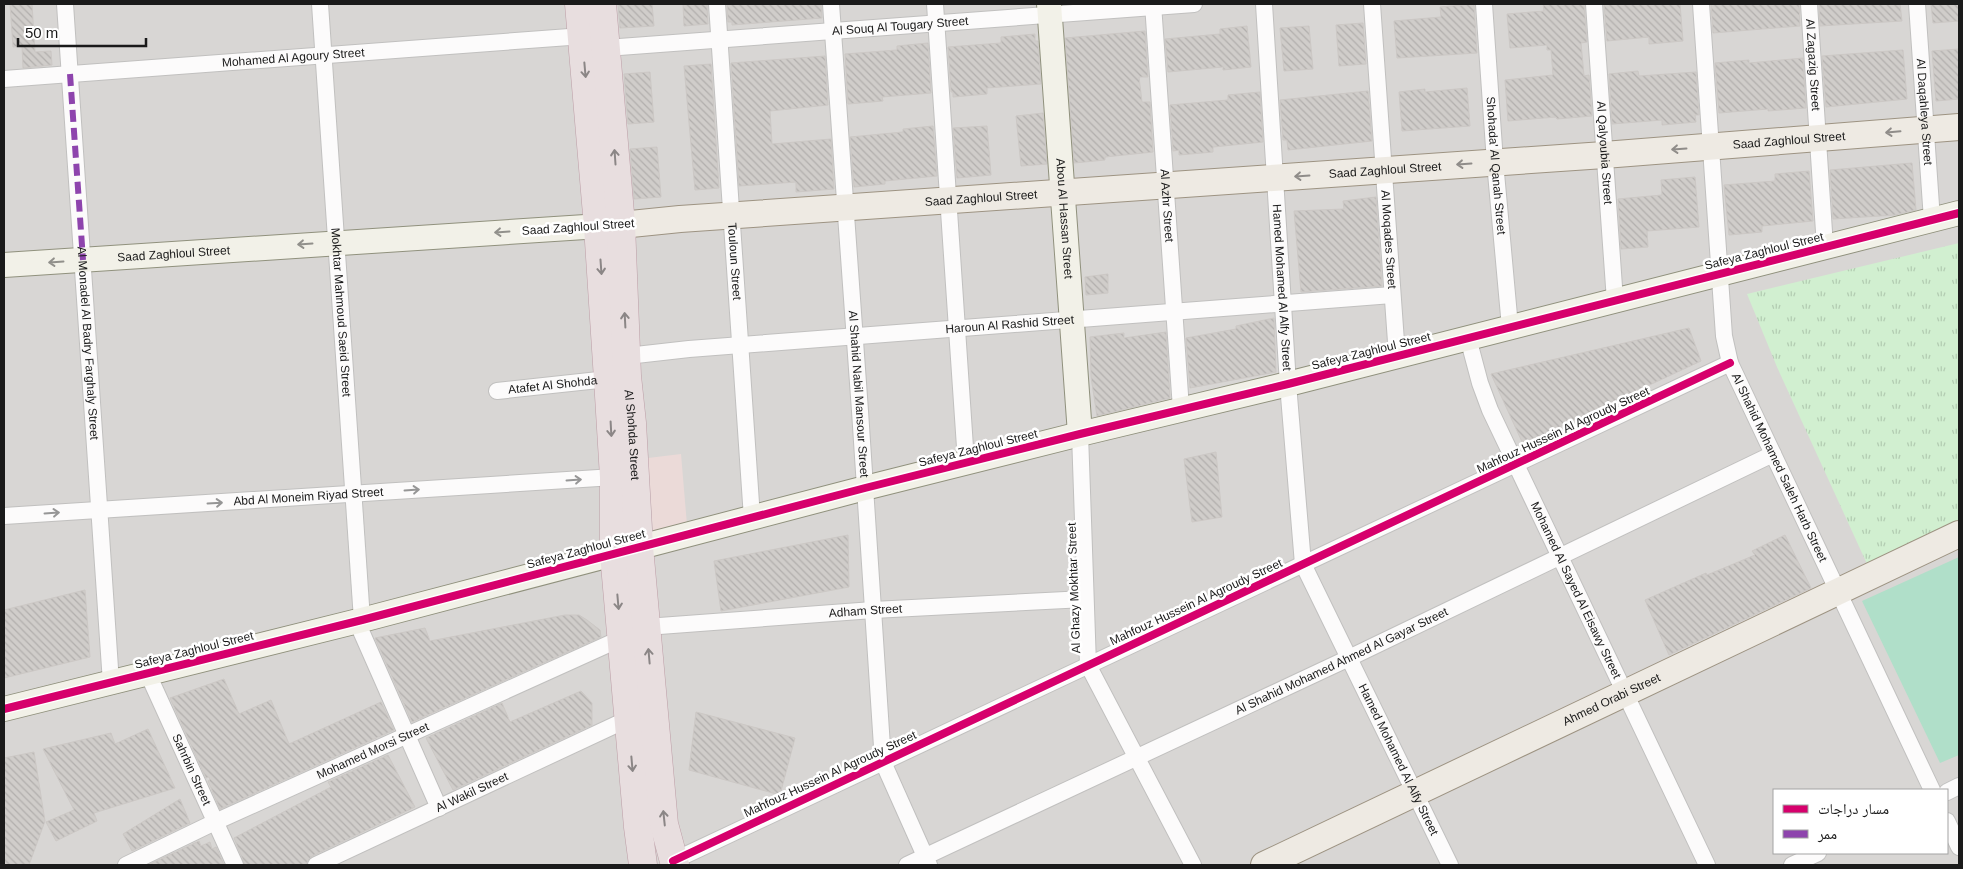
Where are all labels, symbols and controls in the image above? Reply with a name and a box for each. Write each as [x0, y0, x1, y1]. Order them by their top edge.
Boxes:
street label: Al Souq Al Tougary Street [831, 14, 970, 38]
scale bar [18, 15, 145, 47]
street label: Al Zagazig Street [1803, 18, 1823, 112]
text: 50 m [25, 24, 58, 41]
street label: Mohamed Al Agoury Street [221, 45, 366, 70]
street label: Al Daqahleya Street [1914, 58, 1935, 166]
one-way arrow [581, 61, 590, 77]
street label: Shohada' Al Qanah Street [1483, 96, 1509, 236]
street label: Al Qalyoubia Street [1594, 100, 1615, 205]
one-way arrow [1885, 127, 1901, 137]
street label: Saad Zaghloul Street [1732, 129, 1846, 152]
one-way arrow [1671, 144, 1687, 153]
one-way arrow [611, 150, 620, 166]
street label: Abou Al Hassan Street [1053, 158, 1076, 280]
street label: Saad Zaghloul Street [1328, 159, 1442, 181]
one-way arrow [1457, 160, 1473, 169]
street label: Al Azhr Street [1157, 168, 1176, 243]
one-way arrow [1295, 171, 1311, 180]
street label: Saad Zaghloul Street [924, 187, 1038, 209]
street label: Al Moqades Street [1378, 190, 1399, 290]
street label: Hamed Mohamed Al Alfy Street [1270, 204, 1294, 372]
street label: Saad Zaghloul Street [521, 216, 635, 238]
street label: Touloun Street [725, 222, 744, 301]
street label: Mokhtar Mahmoud Saeid Street [328, 227, 354, 398]
one-way arrow [494, 227, 510, 237]
street label: Safeya Zaghloul Street [1703, 229, 1826, 273]
one-way arrow [297, 240, 313, 249]
street label: Saad Zaghloul Street [117, 243, 231, 265]
street label: Al Monadel Al Badry Farghaly Street [74, 246, 102, 441]
one-way arrow [48, 257, 64, 266]
one-way arrow [596, 258, 605, 274]
street label: Al Shahid Nabil Mansour Street [846, 310, 871, 479]
one-way arrow [621, 312, 630, 328]
street label: Haroun Al Rashid Street [945, 312, 1075, 336]
street label: Safeya Zaghloul Street [1310, 329, 1433, 373]
street label: Al Shahid Mohamed Saleh Harb Street [1729, 371, 1830, 565]
street label: Atafet Al Shohda [507, 373, 598, 397]
street label: Mahfouz Hussein Al Agroudy Street [1474, 383, 1652, 476]
street label: Al Shohda Street [621, 389, 642, 481]
one-way arrow [607, 421, 616, 437]
street label: Safeya Zaghloul Street [917, 426, 1040, 470]
one-way arrow [566, 475, 582, 484]
street label: Abd Al Moneim Riyad Street [233, 485, 384, 508]
one-way arrow [403, 486, 419, 495]
one-way arrow [206, 498, 222, 507]
street label: Mohamed Al Sayed Al Eisawy Street [1528, 499, 1624, 682]
one-way arrow [44, 508, 60, 517]
street label: Al Ghazy Mokhtar Street [1065, 522, 1083, 654]
street label: Safeya Zaghloul Street [525, 526, 647, 572]
street label: Mahfouz Hussein Al Agroudy Street [1107, 555, 1285, 648]
one-way arrow [613, 593, 623, 609]
street label: Adham Street [828, 601, 903, 620]
street label: Al Shahid Mohamed Ahmed Al Gayar Street [1233, 604, 1451, 717]
street label: Safeya Zaghloul Street [133, 628, 256, 672]
one-way arrow [644, 648, 654, 664]
street label: Ahmed Orabi Street [1561, 670, 1663, 729]
street label: Hamed Mohamed Al Alfy Street [1356, 681, 1442, 838]
street label: Mohamed Morsi Street [315, 719, 432, 782]
street label: Mahfouz Hussein Al Agroudy Street [741, 727, 919, 820]
street label: Sahrbin Street [169, 732, 214, 808]
one-way arrow [627, 755, 637, 771]
street label: Al Wakil Street [433, 769, 511, 815]
legend [1773, 789, 1948, 854]
text: مسار دراجات [1818, 800, 1889, 818]
one-way arrow [659, 810, 669, 826]
text: ممر [1817, 825, 1837, 843]

